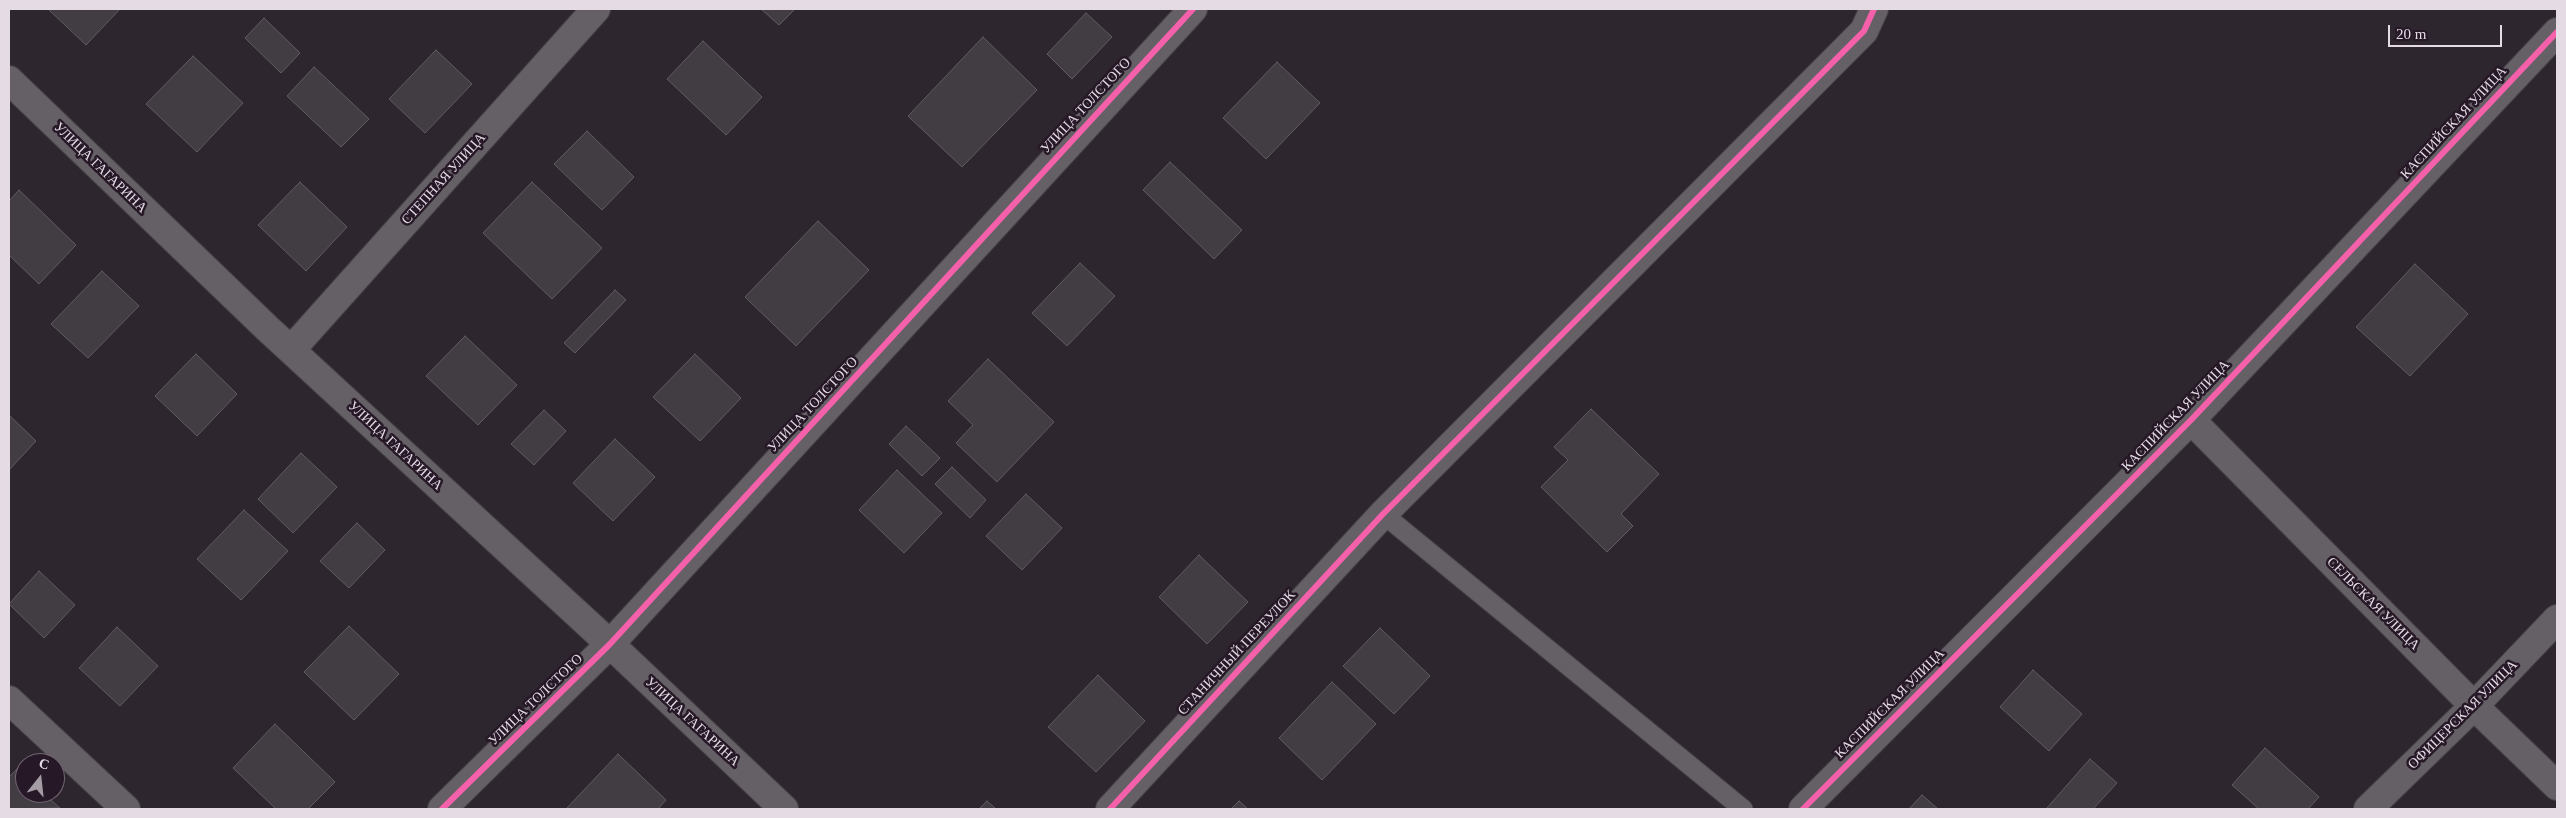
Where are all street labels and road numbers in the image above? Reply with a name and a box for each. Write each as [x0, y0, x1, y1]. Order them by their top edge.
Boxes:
street label: УЛИЦА ТОЛСТОГО [1037, 55, 1135, 157]
street label: КАСПИЙСКАЯ УЛИЦА [2397, 63, 2511, 183]
street label: УЛИЦА ГАГАРИНА [50, 119, 150, 217]
street label: СТЕПНАЯ УЛИЦА [398, 130, 490, 228]
street label: УЛИЦА ТОЛСТОГО [764, 354, 862, 456]
street label: КАСПИЙСКАЯ УЛИЦА [2118, 357, 2234, 475]
street label: УЛИЦА ГАГАРИНА [344, 398, 446, 494]
street label: СЕЛЬСКАЯ УЛИЦА [2323, 554, 2423, 654]
street label: СТАНИЧНЫЙ ПЕРЕУЛОК [1175, 587, 1299, 719]
street label: КАСПИЙСКАЯ УЛИЦА [1832, 646, 1948, 762]
street label: УЛИЦА ТОЛСТОГО [485, 651, 587, 749]
street label: ОФИЦЕРСКАЯ УЛИЦА [2405, 657, 2521, 773]
street label: УЛИЦА ГАГАРИНА [641, 674, 743, 770]

